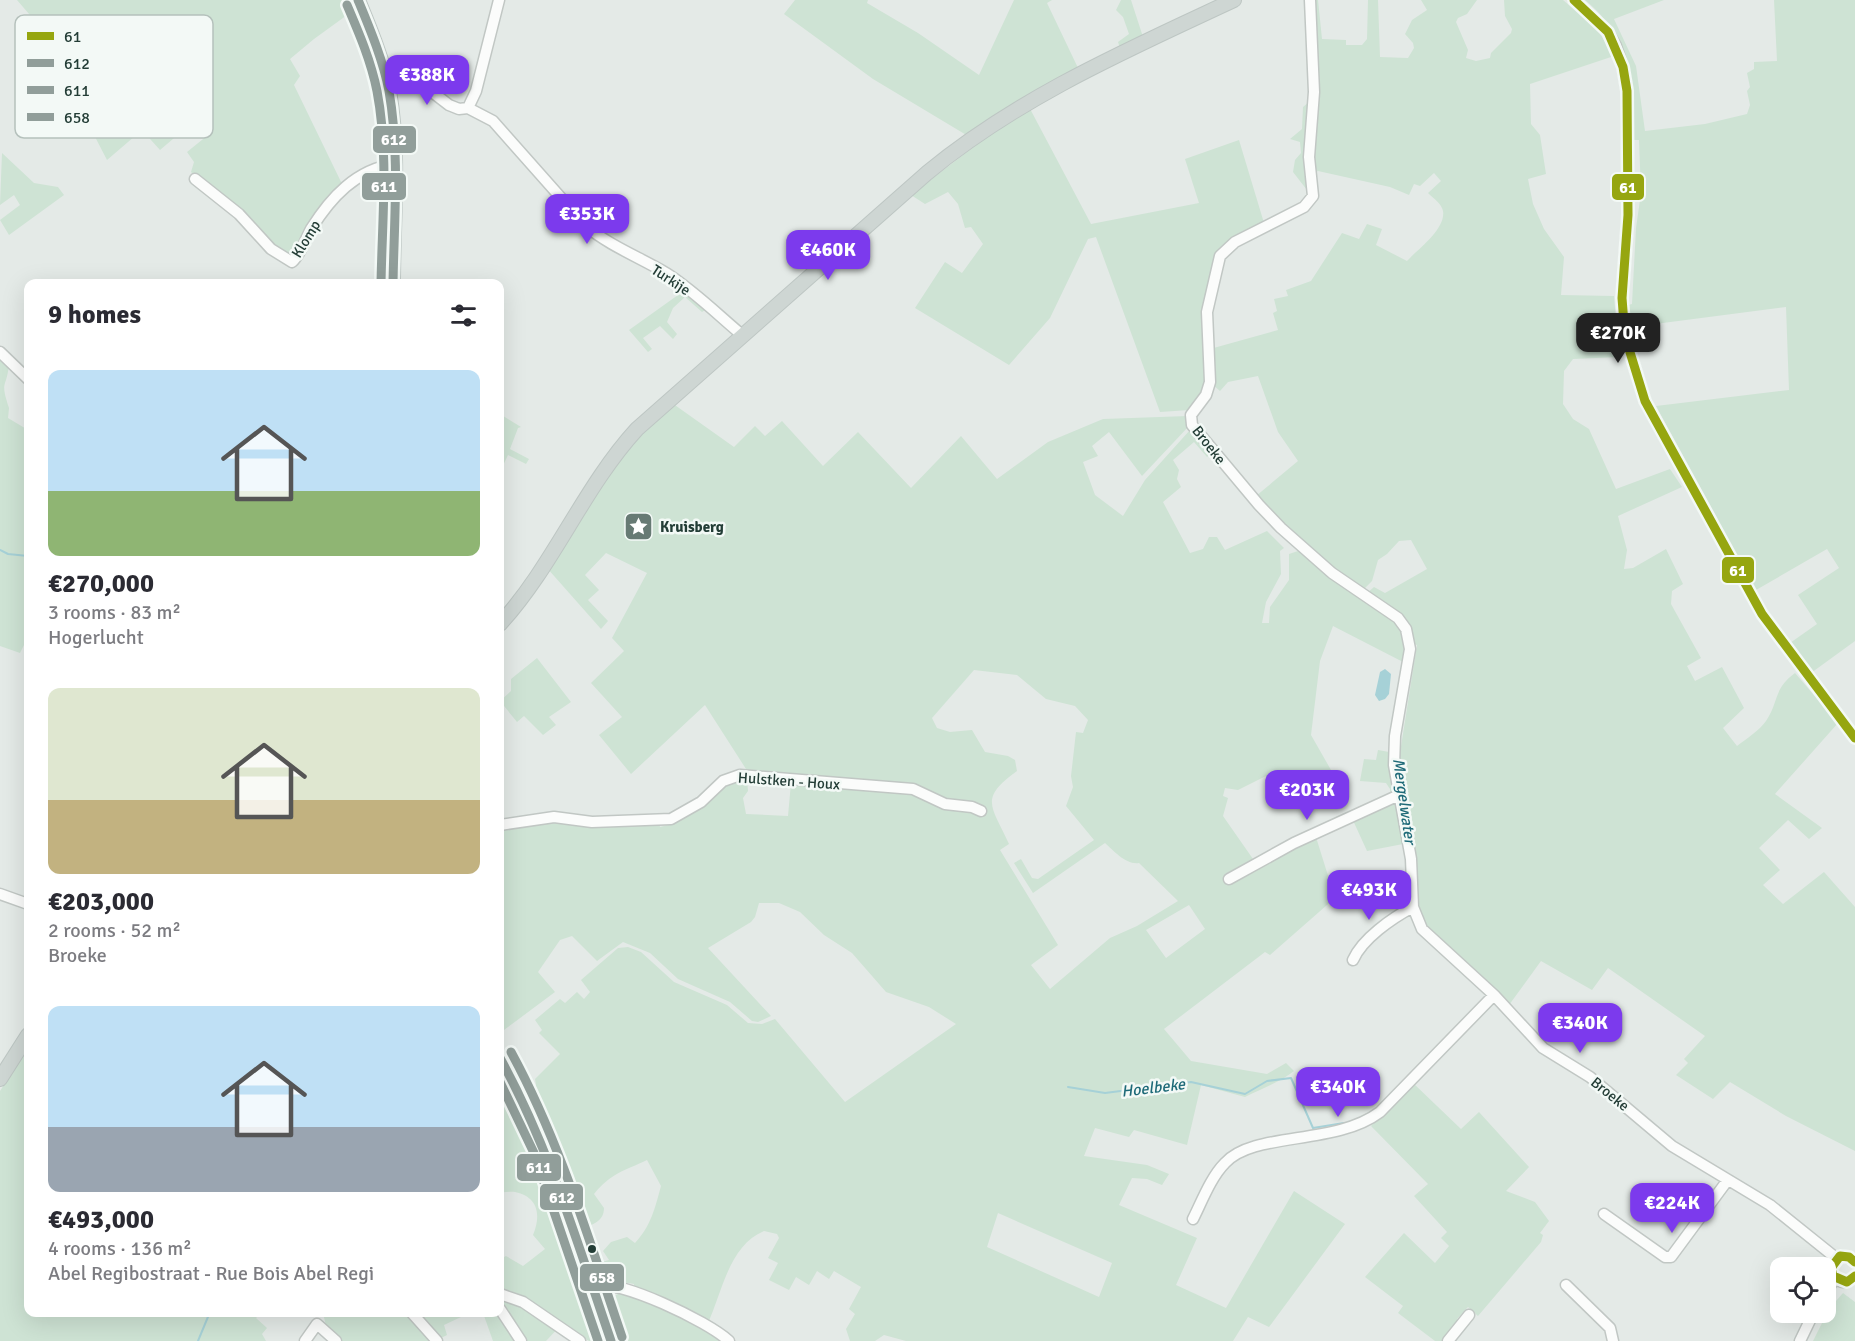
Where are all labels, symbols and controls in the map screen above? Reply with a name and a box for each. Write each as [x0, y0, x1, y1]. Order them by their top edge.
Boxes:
legend [15, 15, 213, 138]
text: 61 [64, 27, 81, 47]
text: 612 [64, 54, 90, 74]
pin: €388K [385, 55, 469, 106]
text: €388K [399, 62, 455, 87]
text: 611 [64, 81, 90, 101]
text: 658 [64, 108, 90, 128]
line badge: 612 [372, 125, 417, 154]
text: 612 [381, 130, 407, 150]
line badge: 611 [361, 172, 407, 201]
line badge: 61 [1611, 173, 1645, 201]
text: 611 [371, 177, 397, 197]
text: 61 [1619, 178, 1637, 198]
pin: €353K [545, 194, 629, 245]
text: €353K [559, 201, 615, 226]
street label: Klomp [288, 217, 324, 261]
pin: €460K [786, 230, 870, 281]
text: €460K [800, 237, 856, 262]
street label: Turkije [648, 261, 694, 299]
text: 9 homes [48, 299, 141, 331]
icon: filters [447, 299, 480, 332]
pin: €270K [1576, 313, 1660, 364]
text: €270K [1590, 320, 1646, 345]
icon: home [210, 409, 318, 517]
street label: Broeke [1188, 422, 1230, 468]
place icon: Kruisberg [623, 511, 655, 543]
place label: Kruisberg [660, 518, 724, 536]
line badge: 61 [1721, 556, 1755, 584]
text: 61 [1729, 561, 1747, 581]
text: €270,000 [48, 568, 154, 600]
text: 3 rooms · 83 m² [48, 600, 181, 625]
text: Hogerlucht [48, 625, 144, 650]
icon: home [210, 727, 318, 835]
water label: Mergelwater [1388, 757, 1420, 847]
street label: Hulstken - Houx [737, 768, 841, 794]
pin: €203K [1265, 770, 1349, 821]
text: €203K [1279, 777, 1335, 802]
pin: €493K [1327, 870, 1411, 921]
text: €493K [1341, 877, 1397, 902]
text: €203,000 [48, 886, 154, 918]
text: 2 rooms · 52 m² [48, 918, 181, 943]
text: Broeke [48, 943, 107, 968]
pin: €340K [1538, 1003, 1622, 1054]
text: €340K [1552, 1010, 1608, 1035]
icon: home [210, 1045, 318, 1153]
pin: €340K [1296, 1067, 1380, 1118]
street label: Broeke [1587, 1073, 1633, 1115]
water label: Hoelbeke [1120, 1074, 1187, 1102]
text: €340K [1310, 1074, 1366, 1099]
line badge: 611 [516, 1153, 562, 1182]
text: 611 [526, 1158, 552, 1178]
line badge: 612 [539, 1183, 584, 1211]
pin: €224K [1630, 1183, 1714, 1234]
text: 612 [549, 1188, 575, 1208]
text: €224K [1644, 1190, 1700, 1215]
text: €493,000 [48, 1204, 154, 1236]
text: 4 rooms · 136 m² [48, 1236, 192, 1261]
unlabelled marker [586, 1243, 598, 1255]
map controls [1770, 1257, 1836, 1323]
button: locate [1770, 1257, 1836, 1323]
text: Abel Regibostraat - Rue Bois Abel Regi [48, 1261, 374, 1286]
line badge: 658 [579, 1263, 625, 1292]
text: 658 [589, 1268, 615, 1288]

